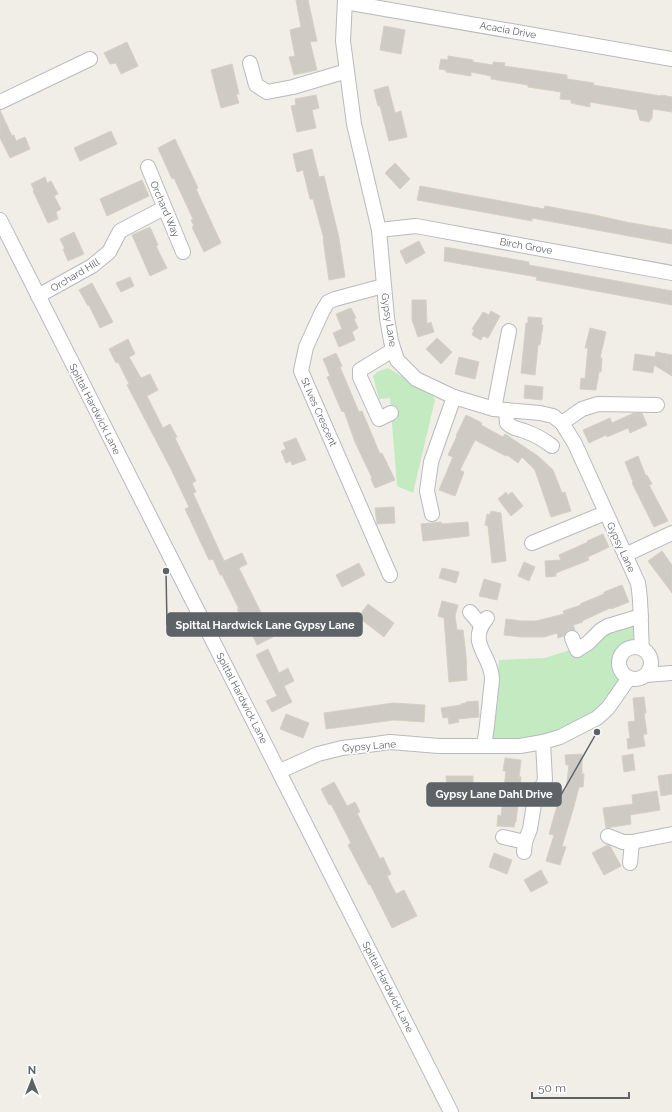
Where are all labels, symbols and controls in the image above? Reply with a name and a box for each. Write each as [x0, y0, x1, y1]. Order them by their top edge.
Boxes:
street label: Acacia Drive [479, 20, 537, 40]
street label: Orchard Way [148, 179, 182, 239]
street label: Birch Grove [499, 236, 553, 256]
street label: Orchard Hill [49, 256, 102, 294]
street label: Gypsy Lane [379, 292, 399, 348]
street label: Spittal Hardwick Lane [67, 362, 123, 456]
street label: St Ives Crescent [299, 376, 339, 449]
street label: Gypsy Lane [605, 520, 637, 574]
callout: Spittal Hardwick Lane Gypsy Lane [167, 613, 362, 636]
text: Spittal Hardwick Lane Gypsy Lane [176, 619, 355, 632]
street label: Spittal Hardwick Lane [214, 651, 270, 745]
street label: Gypsy Lane [342, 738, 397, 754]
callout: Gypsy Lane Dahl Drive [427, 783, 561, 806]
text: Gypsy Lane Dahl Drive [435, 788, 553, 801]
street label: Spittal Hardwick Lane [360, 940, 416, 1034]
north arrow [12, 1060, 52, 1100]
text: N [28, 1064, 36, 1077]
scale bar [532, 1074, 629, 1100]
text: 50 m [538, 1081, 566, 1095]

